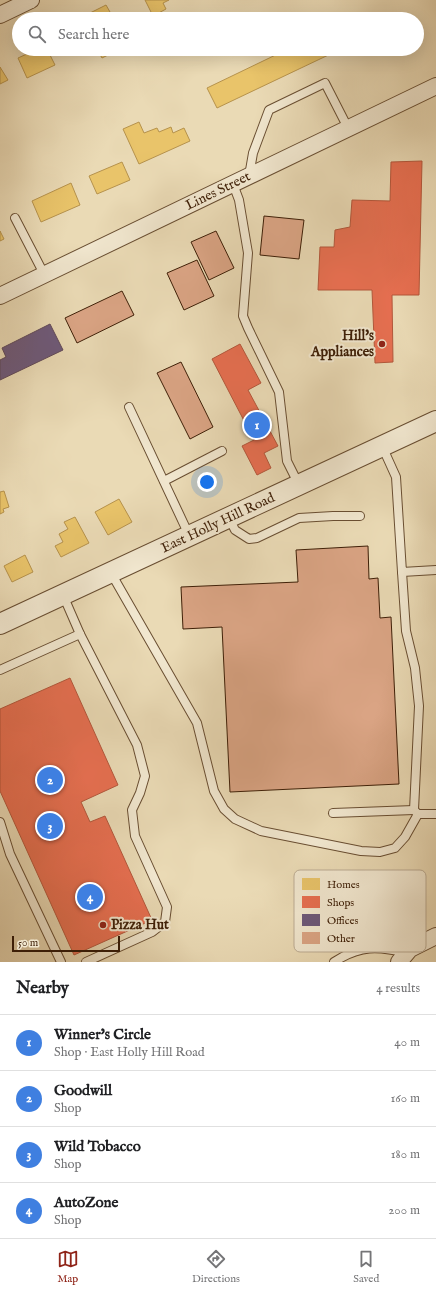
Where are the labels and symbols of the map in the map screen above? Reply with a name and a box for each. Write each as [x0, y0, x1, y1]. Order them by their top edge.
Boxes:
street label: Lines Street [182, 167, 254, 215]
place label: Hill's Appliances [310, 327, 374, 361]
marker: Hill's Appliances [377, 339, 387, 349]
pin: 1 [244, 410, 270, 440]
your location [197, 472, 217, 492]
street label: East Holly Hill Road [158, 489, 278, 557]
pin: 2 [37, 765, 63, 795]
pin: 3 [37, 811, 63, 841]
legend [294, 870, 426, 952]
text: Homes [327, 878, 360, 892]
pin: 4 [77, 882, 103, 912]
text: Shops [327, 896, 354, 910]
text: Offices [327, 914, 358, 928]
place label: Pizza Hut [111, 916, 169, 934]
marker: Pizza Hut [98, 920, 108, 930]
text: Other [327, 932, 355, 946]
scale bar [12, 934, 120, 953]

